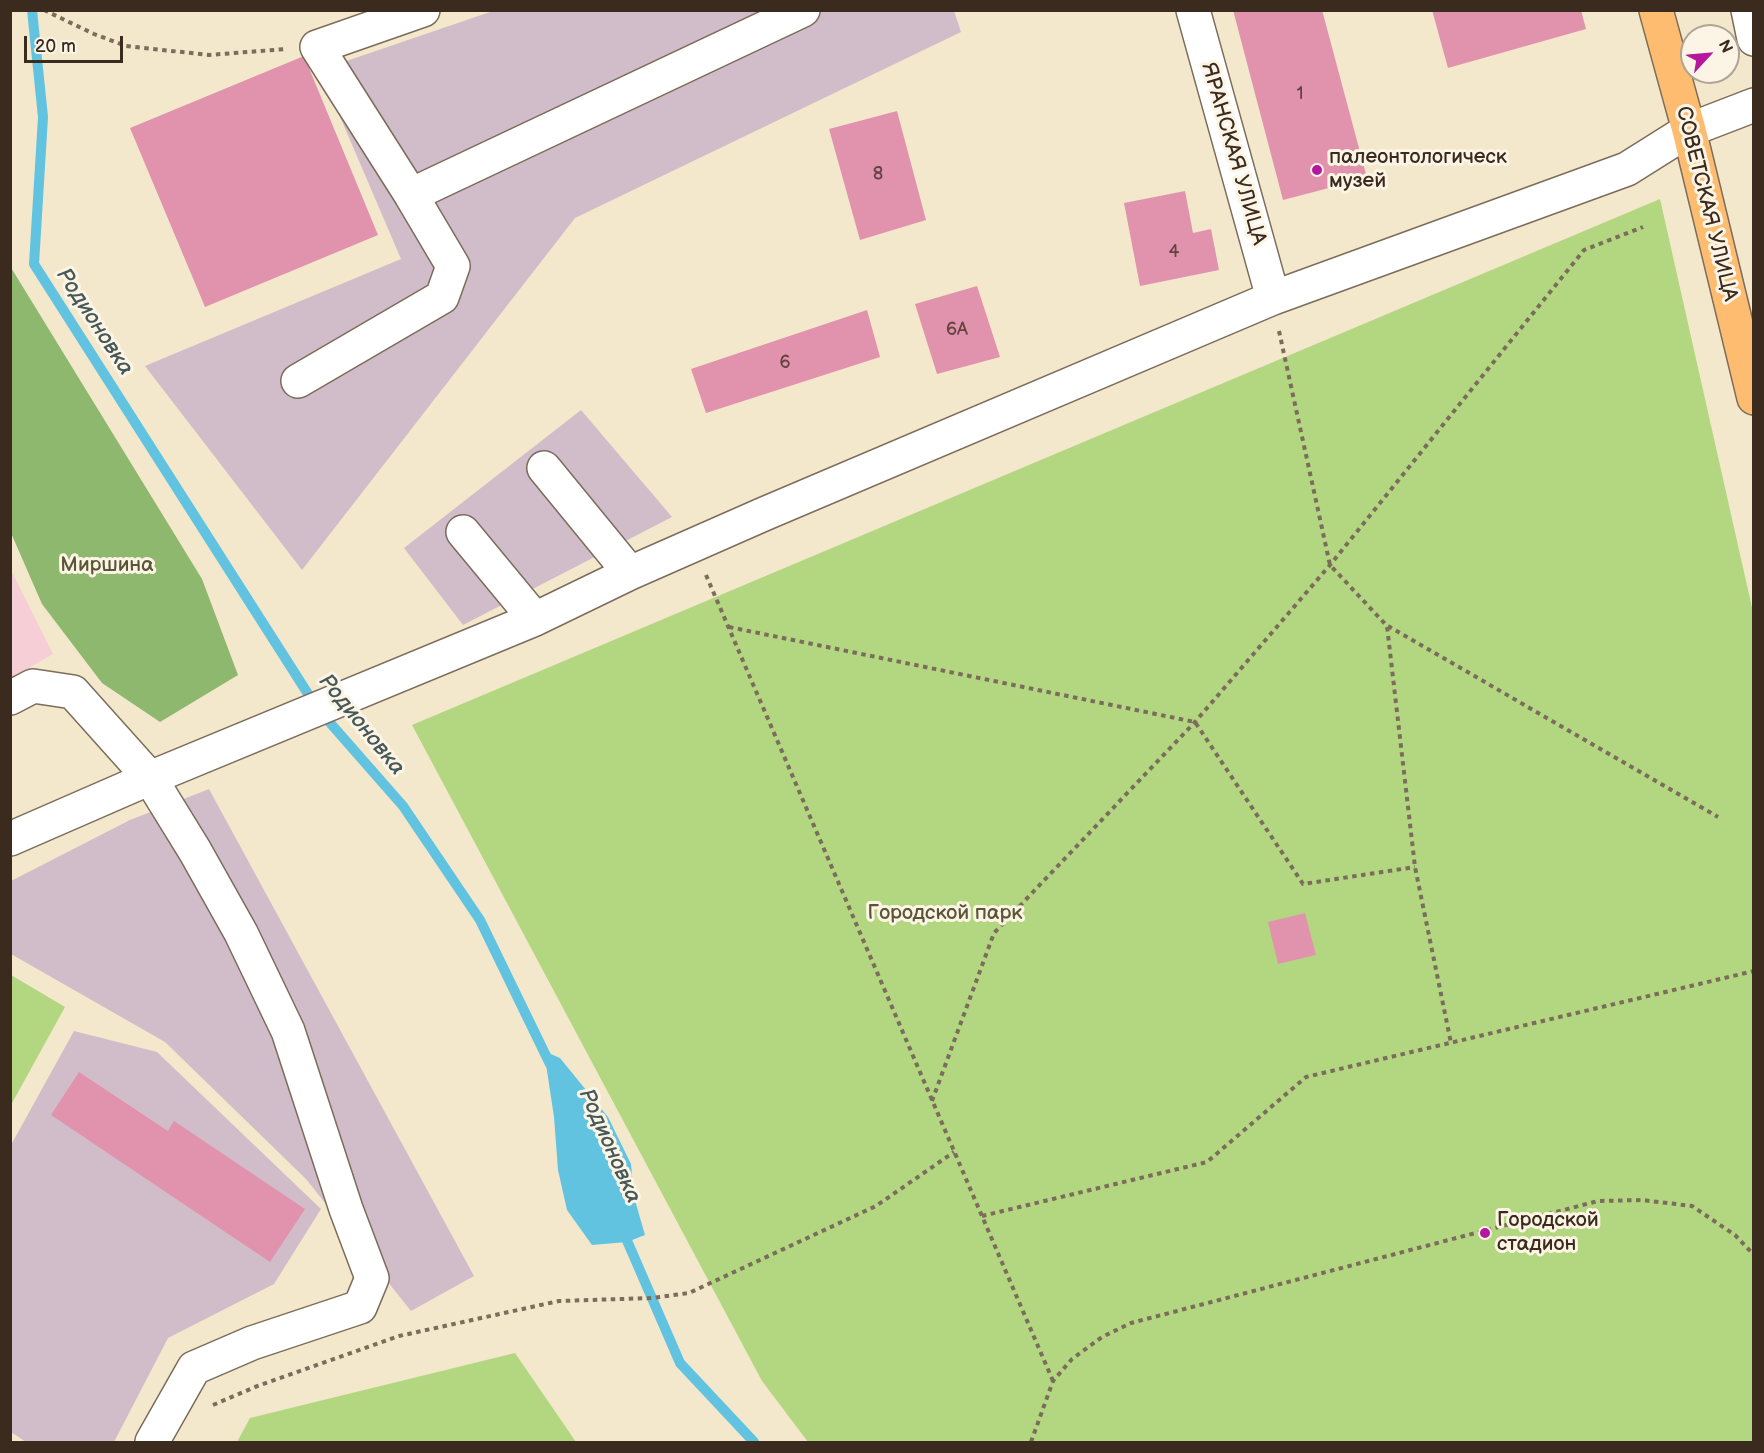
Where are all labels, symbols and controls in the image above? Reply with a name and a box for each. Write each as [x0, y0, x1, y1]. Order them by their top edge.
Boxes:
scale bar [27, 24, 126, 62]
north arrow [1680, 24, 1740, 84]
text: 20 m [35, 36, 76, 57]
text: N [1714, 37, 1736, 56]
street label: ЯРАНСКАЯ УЛИЦА [1195, 60, 1271, 248]
house number: 1 [1297, 83, 1303, 105]
street label: СОВЕТСКАЯ УЛИЦА [1670, 104, 1742, 304]
place label: палеонтологическ музей [1329, 145, 1507, 195]
house number: 8 [873, 163, 883, 185]
marker: палеонтологическ музей [1310, 163, 1324, 177]
house number: 4 [1169, 241, 1179, 263]
water label: Родионовка [50, 263, 138, 381]
house number: 6А [946, 319, 968, 341]
house number: 6 [780, 352, 790, 374]
park label: Миршина [60, 553, 154, 579]
water label: Родионовка [312, 669, 410, 781]
park label: Городской парк [868, 901, 1022, 927]
water label: Родионовка [572, 1085, 646, 1207]
place label: Городской стадион [1497, 1208, 1599, 1258]
marker: Городской стадион [1478, 1226, 1492, 1240]

